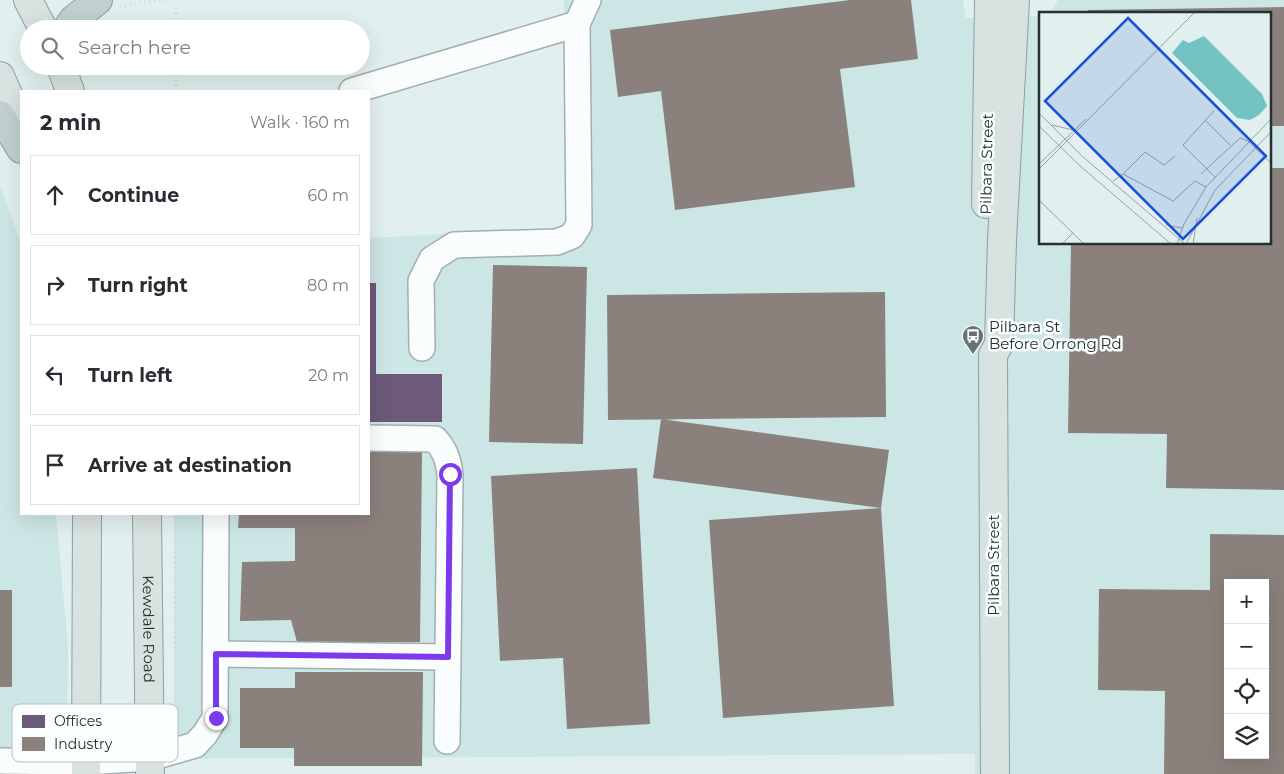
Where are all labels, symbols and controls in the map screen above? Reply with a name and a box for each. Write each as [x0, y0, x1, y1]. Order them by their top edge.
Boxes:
inset map [1039, 12, 1272, 245]
search box [20, 20, 370, 75]
icon: search [38, 34, 66, 62]
text: Search here [78, 36, 191, 59]
text: 2 min [40, 110, 101, 135]
text: Walk · 160 m [250, 113, 350, 132]
street label: Pilbara Street [976, 113, 997, 215]
icon: ahead [41, 181, 69, 209]
text: Continue [88, 184, 179, 207]
text: 60 m [307, 186, 349, 205]
icon: right [41, 271, 69, 299]
text: Turn right [88, 274, 188, 297]
text: 80 m [307, 276, 349, 295]
place label: Pilbara St Before Orrong Rd [989, 317, 1122, 353]
bus stop icon: Pilbara St Before Orrong Rd [961, 324, 985, 355]
icon: left [41, 361, 69, 389]
text: Turn left [88, 364, 173, 387]
text: 20 m [308, 366, 349, 385]
icon: arrive [41, 451, 69, 479]
text: Arrive at destination [88, 454, 292, 477]
route start [439, 463, 462, 486]
street label: Pilbara Street [984, 514, 1003, 616]
street label: Kewdale Road [139, 575, 159, 683]
map controls [1224, 579, 1269, 759]
button: + [1224, 579, 1269, 624]
button: − [1224, 624, 1269, 669]
button: locate [1224, 669, 1269, 714]
legend [12, 704, 178, 762]
route end [205, 707, 228, 730]
text: Offices [54, 712, 102, 730]
button: layers [1224, 714, 1269, 759]
text: Industry [54, 735, 113, 753]

